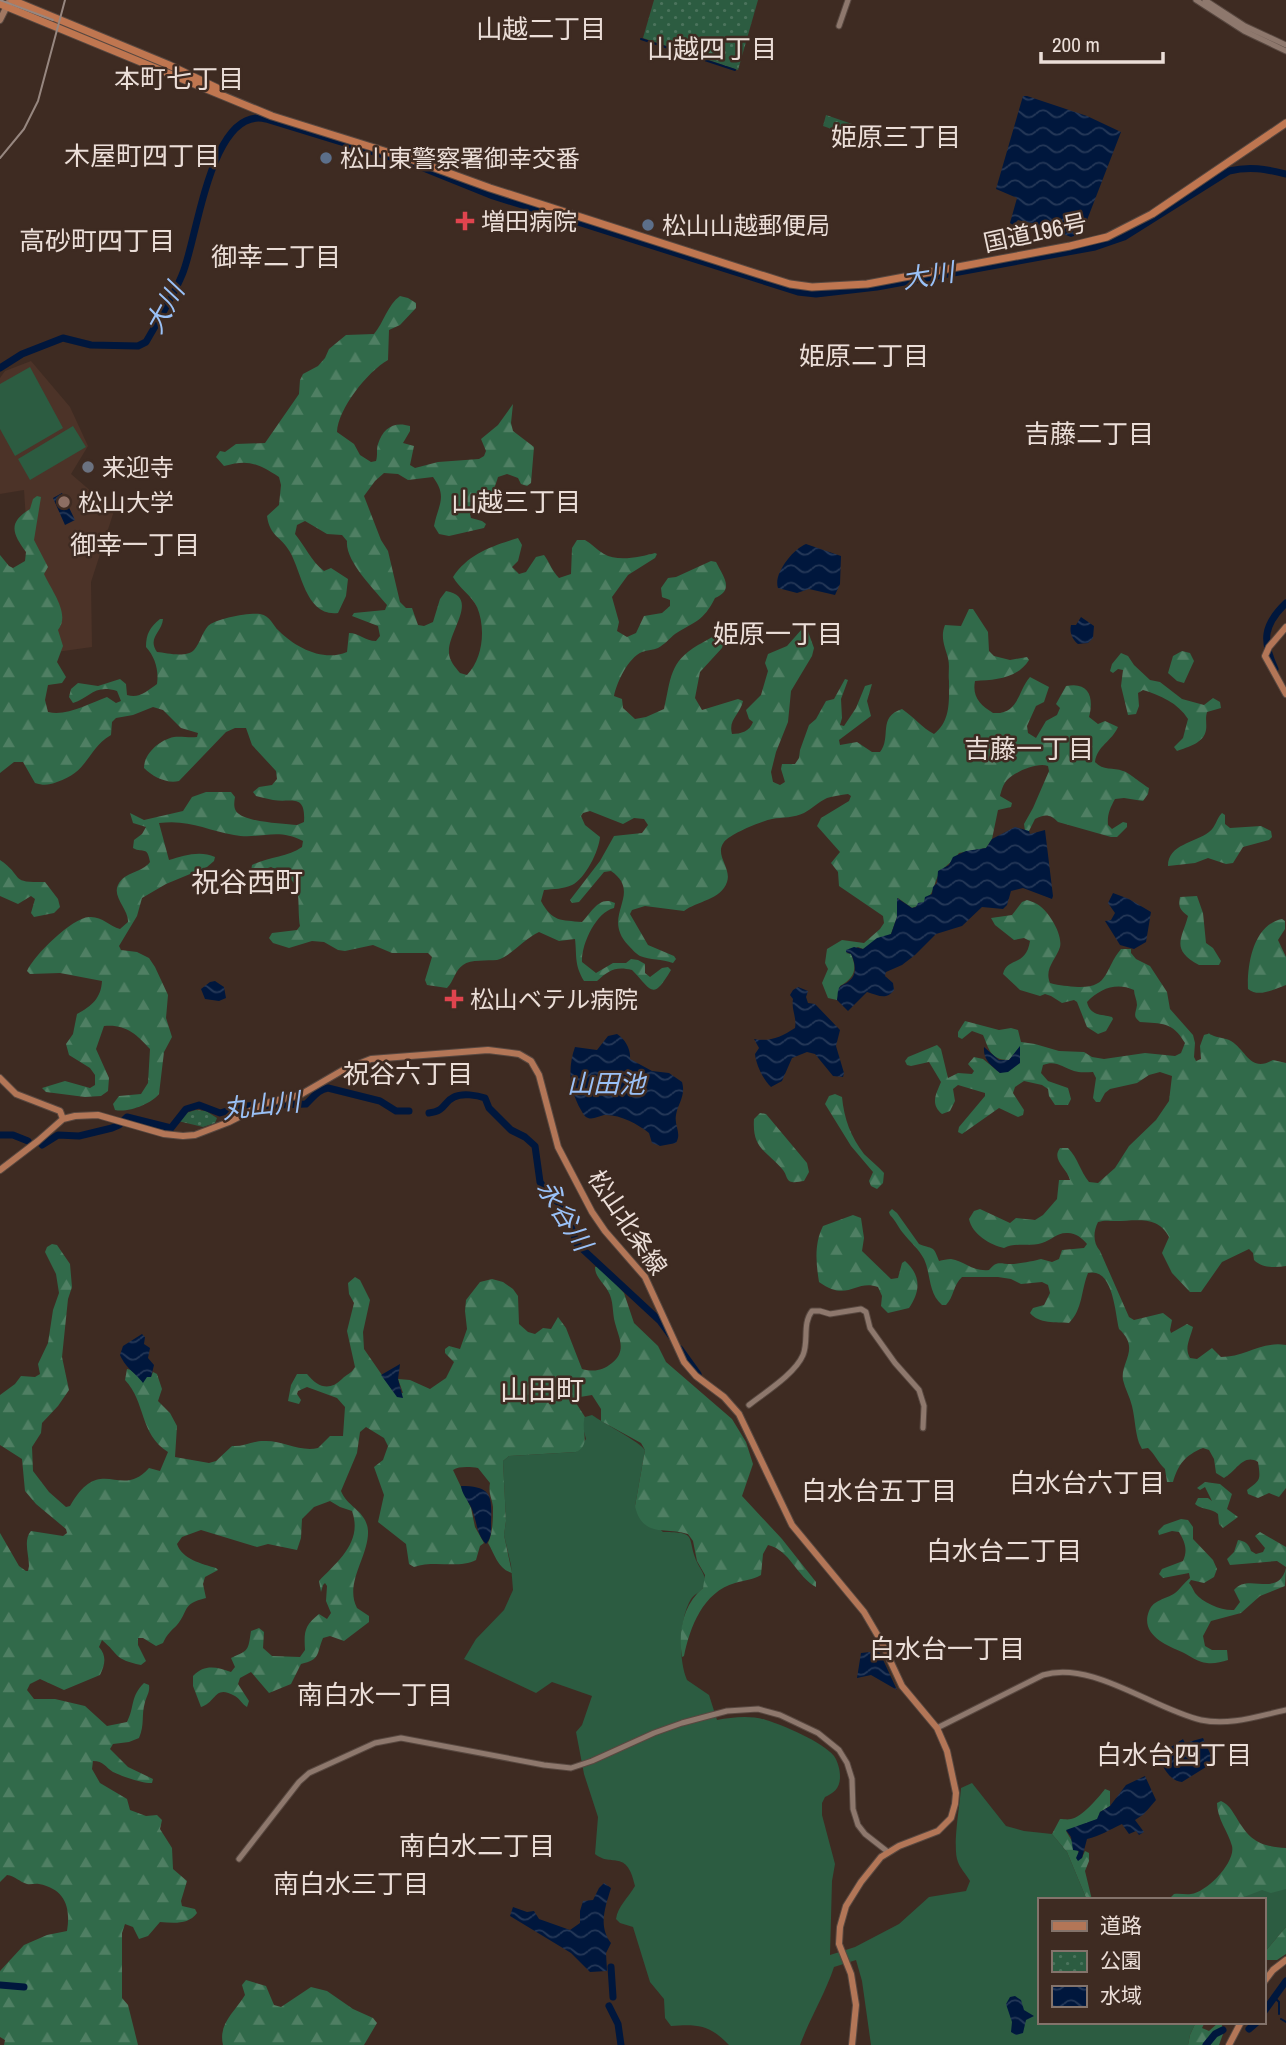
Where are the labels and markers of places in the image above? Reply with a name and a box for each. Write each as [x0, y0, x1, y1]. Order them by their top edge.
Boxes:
place label: 松山東警察署御幸交番 [340, 142, 580, 174]
marker: 松山東警察署御幸交番 [318, 150, 334, 166]
place label: 増田病院 [481, 205, 577, 237]
place label: 松山山越郵便局 [662, 209, 830, 241]
marker: 増田病院 [455, 211, 475, 231]
marker: 松山山越郵便局 [640, 217, 656, 233]
place label: 来迎寺 [102, 451, 174, 483]
marker: 来迎寺 [80, 459, 96, 475]
place label: 松山大学 [78, 486, 174, 518]
marker: 松山大学 [56, 494, 72, 510]
place label: 松山ベテル病院 [470, 983, 638, 1015]
marker: 松山ベテル病院 [444, 989, 464, 1009]

